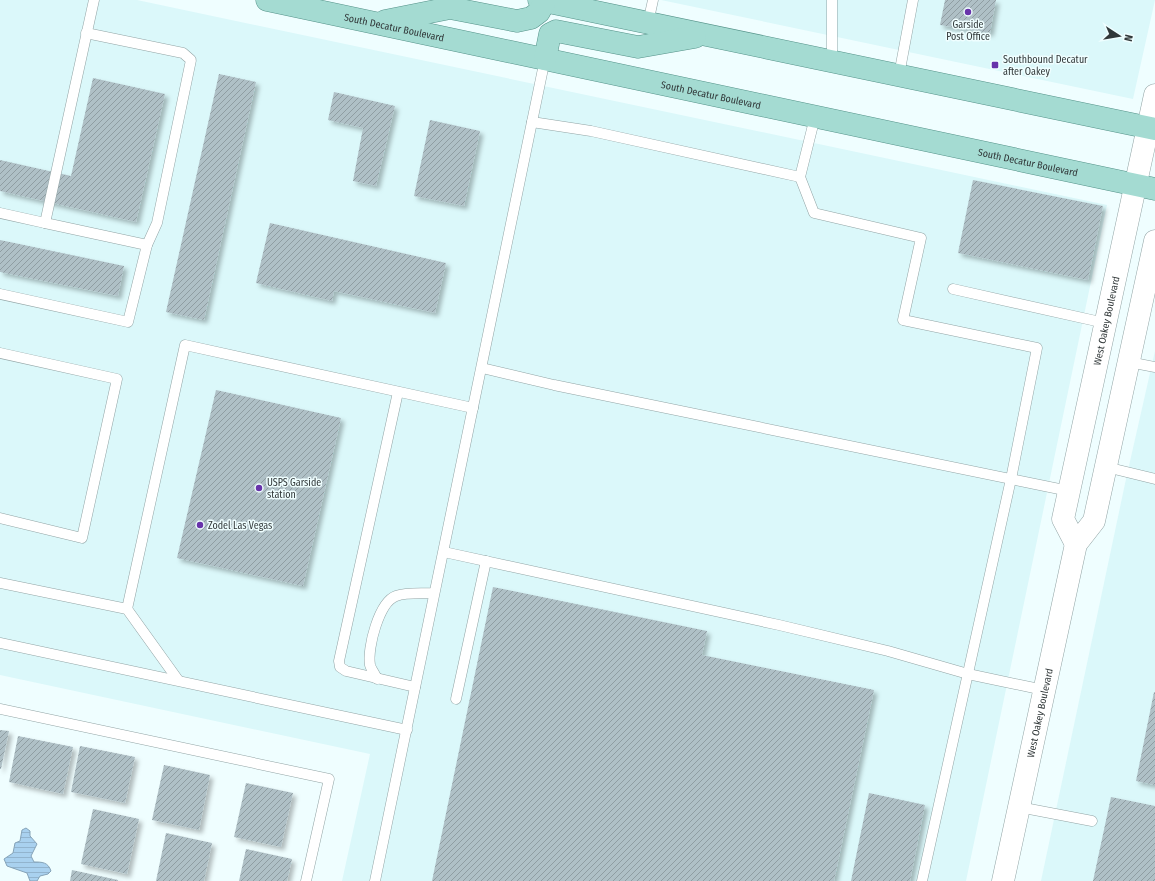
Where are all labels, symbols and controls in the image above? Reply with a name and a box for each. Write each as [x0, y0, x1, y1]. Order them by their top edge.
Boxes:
marker: Garside Post Office [963, 7, 973, 17]
street label: South Decatur Boulevard [343, 12, 445, 45]
north arrow [1099, 16, 1139, 56]
place label: Garside Post Office [946, 19, 990, 43]
text: N [1121, 33, 1135, 43]
place label: Southbound Decatur after Oakey [1003, 54, 1088, 78]
marker: Southbound Decatur after Oakey [990, 60, 1000, 70]
street label: South Decatur Boulevard [660, 79, 762, 112]
street label: South Decatur Boulevard [977, 146, 1079, 179]
street label: West Oakey Boulevard [1091, 275, 1122, 367]
place label: USPS Garside station [267, 477, 321, 501]
marker: USPS Garside station [254, 483, 264, 493]
marker: Zodel Las Vegas [195, 520, 205, 530]
place label: Zodel Las Vegas [208, 520, 272, 532]
street label: West Oakey Boulevard [1025, 667, 1056, 759]

